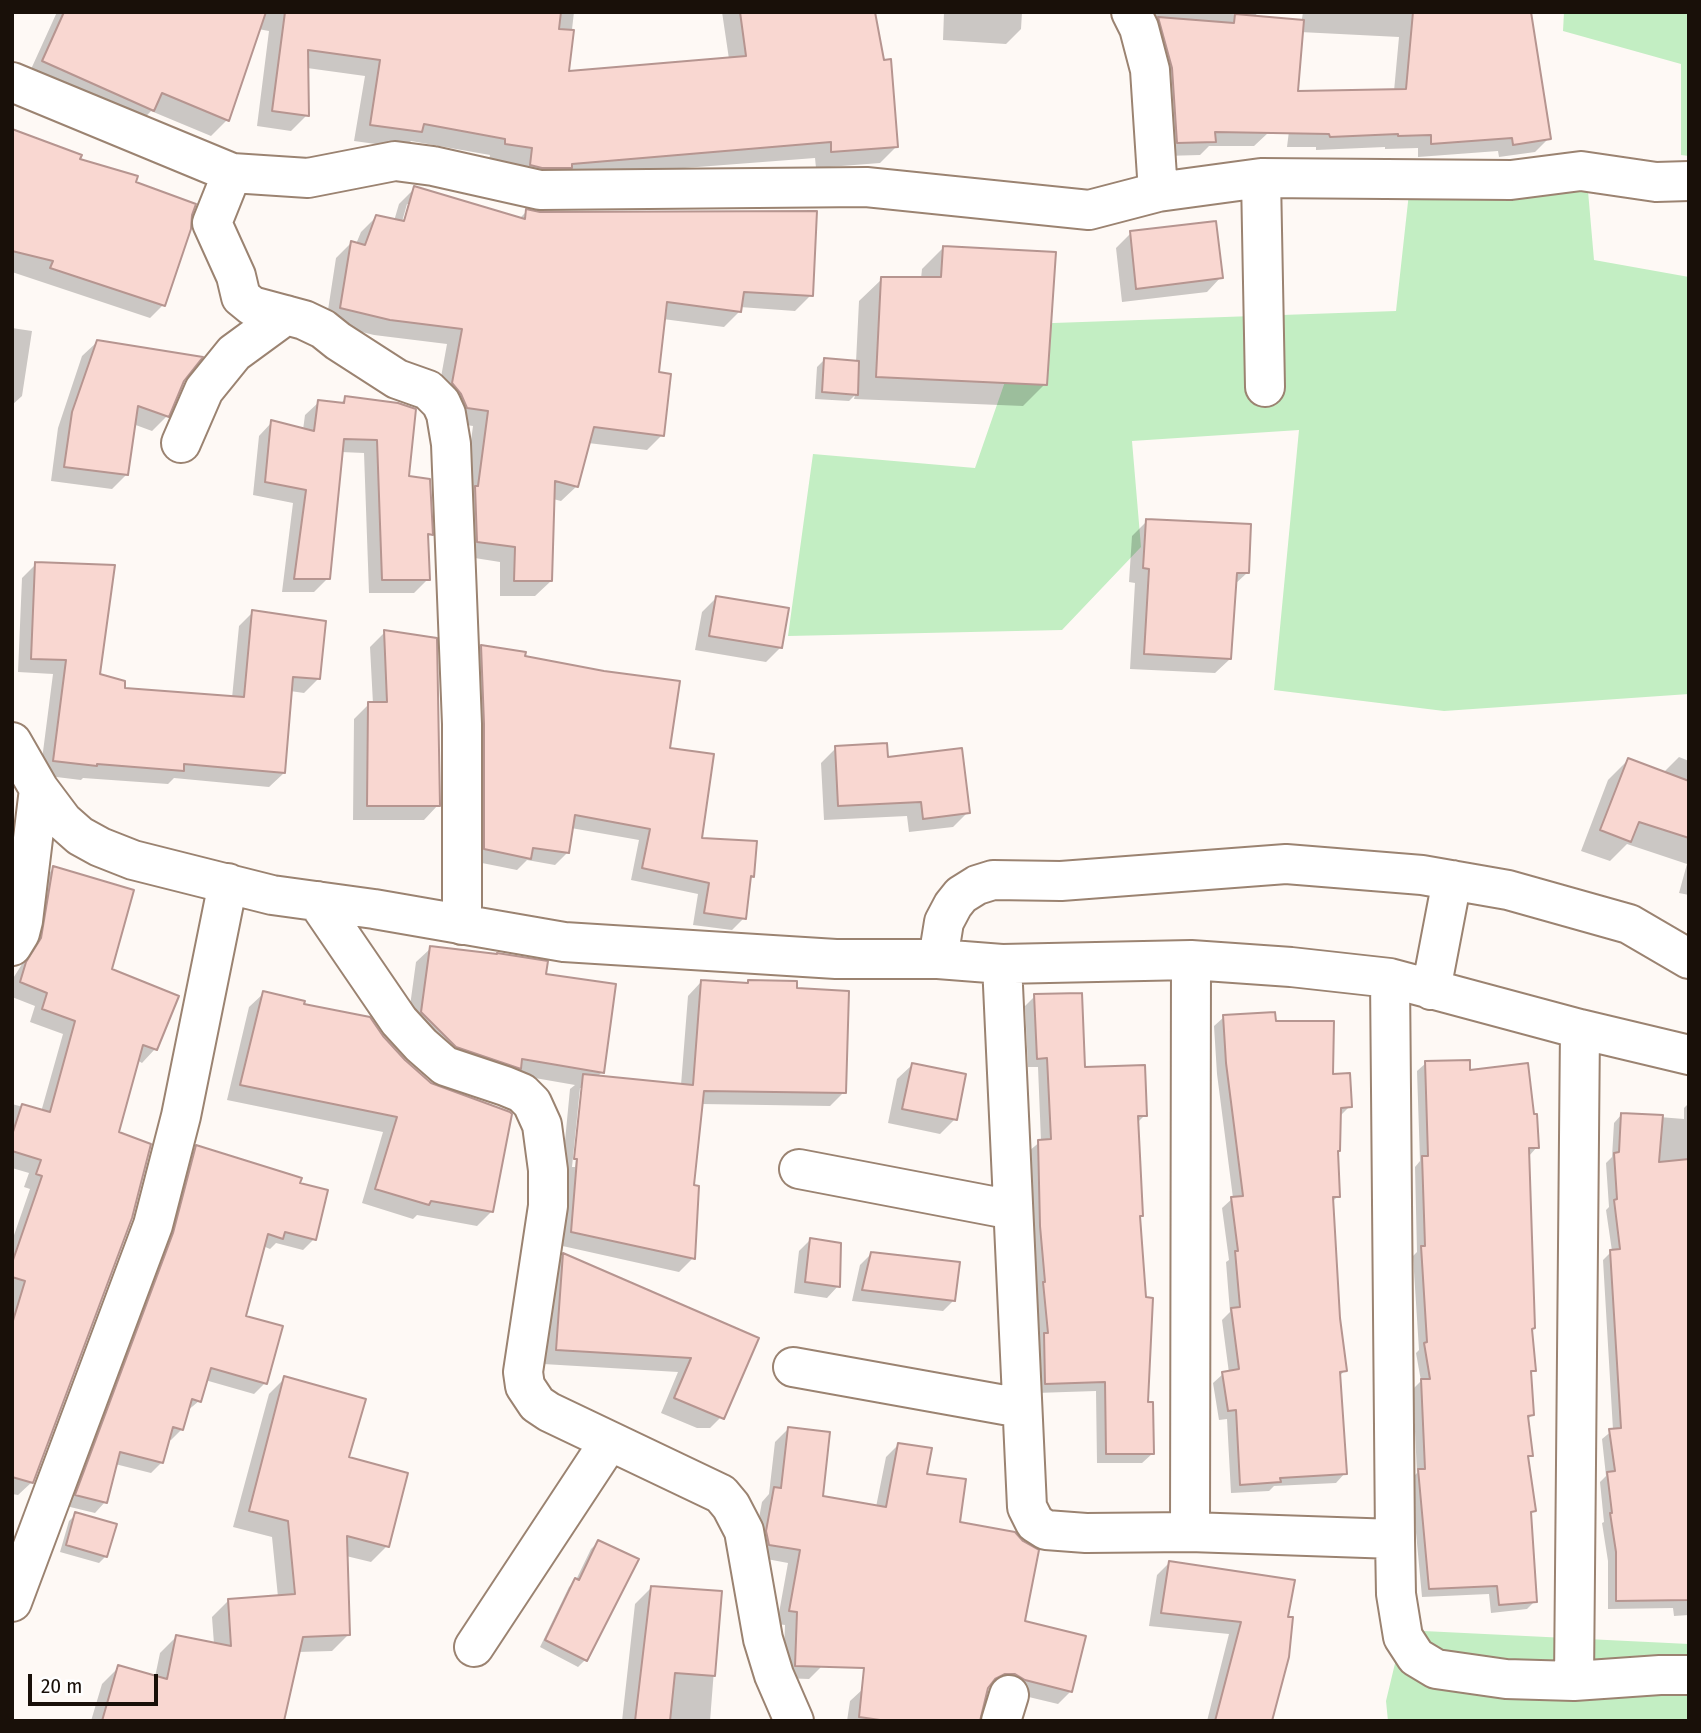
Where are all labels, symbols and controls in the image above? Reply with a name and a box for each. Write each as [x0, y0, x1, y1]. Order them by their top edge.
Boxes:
scale bar [32, 1660, 161, 1704]
text: 20 m [41, 1673, 82, 1699]

